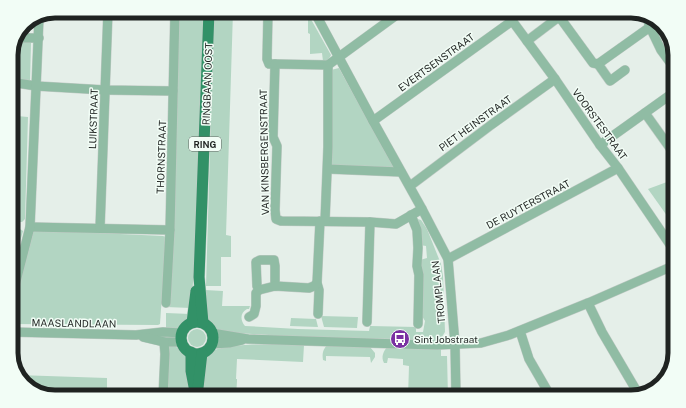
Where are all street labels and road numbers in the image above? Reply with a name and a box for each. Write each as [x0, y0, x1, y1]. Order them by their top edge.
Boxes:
street label: EVERTSENSTRAAT [396, 30, 476, 94]
street label: RINGBAAN OOST [200, 43, 214, 125]
street label: VOORSTESTRAAT [570, 86, 630, 162]
street label: LUIKSTRAAT [86, 88, 100, 149]
street label: VAN KINSBERGENSTRAAT [257, 89, 271, 215]
street label: PIET HEINSTRAAT [436, 93, 514, 153]
street label: THORNSTRAAT [154, 120, 168, 194]
road number: RING [189, 137, 221, 151]
street label: DE RUYTERSTRAAT [484, 177, 572, 231]
street label: TROMPLAAN [429, 260, 447, 324]
street label: MAASLANDLAAN [31, 316, 117, 330]

